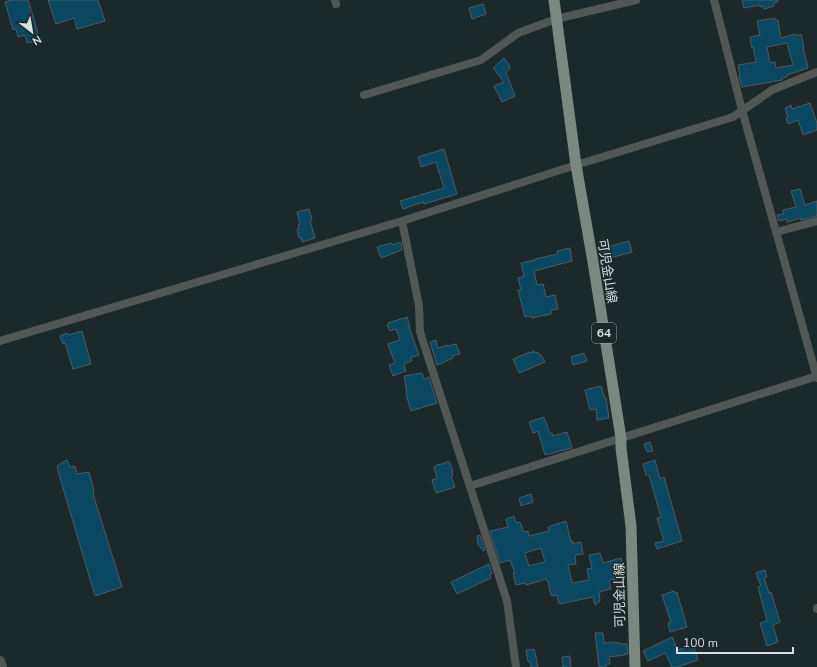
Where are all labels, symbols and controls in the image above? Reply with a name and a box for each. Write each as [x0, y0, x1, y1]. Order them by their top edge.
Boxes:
north arrow [12, 12, 52, 52]
text: N [30, 32, 44, 49]
street label: 可児金山線 [593, 238, 621, 305]
road number: 64 [592, 323, 616, 343]
street label: 可児金山線 [610, 562, 630, 628]
scale bar [677, 629, 793, 655]
text: 100 m [683, 635, 718, 651]

